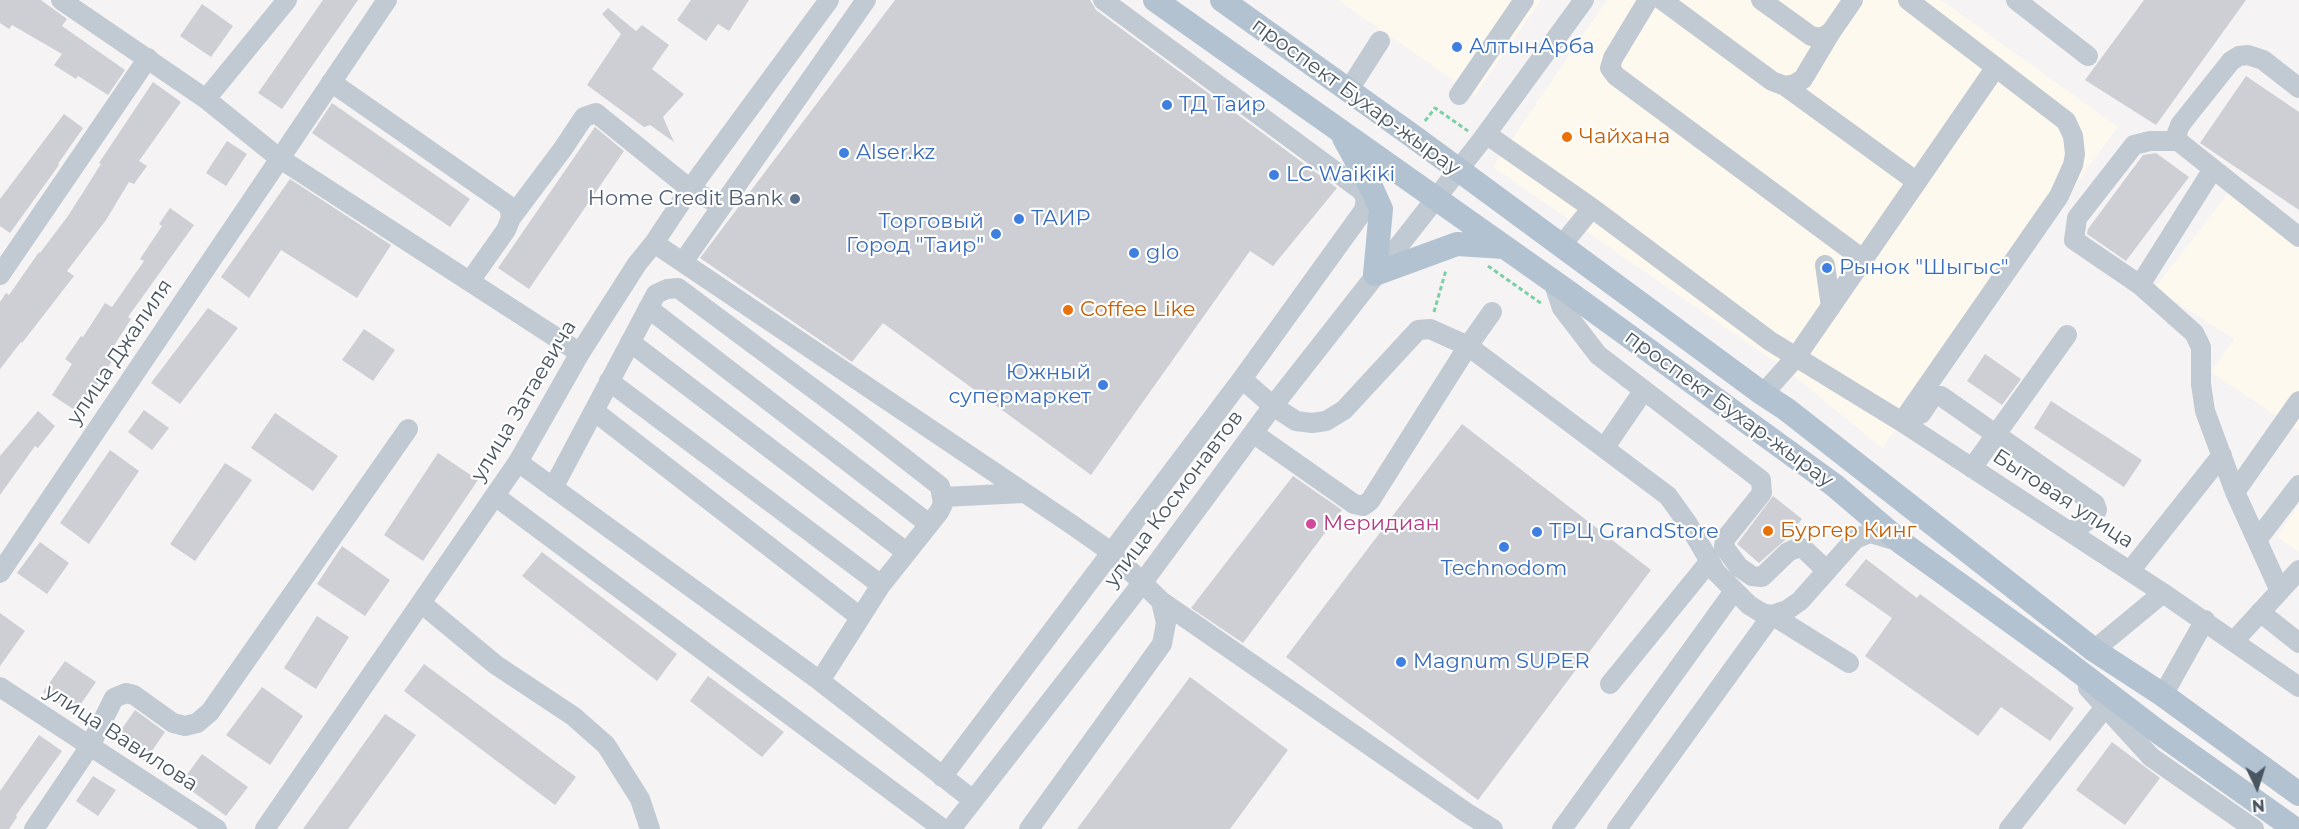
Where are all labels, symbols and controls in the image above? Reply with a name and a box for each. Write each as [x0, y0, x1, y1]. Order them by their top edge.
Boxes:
street label: проспект Бухар-жырау [1247, 13, 1465, 181]
place label: АлтынАрба [1469, 34, 1595, 60]
marker: АлтынАрба [1450, 40, 1464, 54]
place label: ТД Таир [1179, 92, 1266, 118]
marker: ТД Таир [1160, 98, 1174, 112]
place label: Чайхана [1579, 124, 1670, 150]
marker: Чайхана [1560, 130, 1574, 144]
place label: Alser.kz [856, 140, 935, 166]
marker: Alser.kz [837, 146, 851, 160]
place label: LC Waikiki [1286, 162, 1395, 188]
marker: LC Waikiki [1267, 168, 1281, 182]
place label: Home Credit Bank [588, 186, 783, 212]
marker: Home Credit Bank [788, 192, 802, 206]
place label: ТАИР [1031, 206, 1090, 232]
place label: Торговый Город "Таир" [846, 209, 984, 259]
marker: ТАИР [1012, 212, 1026, 226]
marker: Торговый Город "Таир" [989, 227, 1003, 241]
place label: glo [1146, 240, 1179, 266]
marker: glo [1127, 246, 1141, 260]
place label: Рынок "Шыгыс" [1839, 255, 2009, 281]
marker: Рынок "Шыгыс" [1820, 261, 1834, 275]
street label: улица Джалиля [62, 274, 178, 430]
place label: Coffee Like [1080, 297, 1195, 323]
marker: Coffee Like [1061, 303, 1075, 317]
street label: улица Затаевича [466, 316, 582, 486]
street label: проспект Бухар-жырау [1620, 325, 1838, 493]
place label: Южный супермаркет [949, 360, 1091, 410]
marker: Южный супермаркет [1096, 378, 1110, 392]
street label: улица Космонавтов [1099, 406, 1249, 592]
street label: Бытовая улица [1988, 444, 2138, 554]
place label: Меридиан [1323, 511, 1440, 537]
marker: Меридиан [1304, 517, 1318, 531]
place label: Бургер Кинг [1780, 518, 1917, 544]
place label: ТРЦ GrandStore [1549, 519, 1719, 545]
marker: Бургер Кинг [1761, 524, 1775, 538]
marker: ТРЦ GrandStore [1530, 525, 1544, 539]
marker: Technodom [1497, 540, 1511, 554]
place label: Technodom [1441, 556, 1567, 582]
place label: Magnum SUPER [1413, 649, 1590, 675]
marker: Magnum SUPER [1394, 655, 1408, 669]
street label: улица Вавилова [40, 679, 202, 797]
north arrow [2227, 757, 2287, 817]
text: N [2251, 796, 2265, 815]

